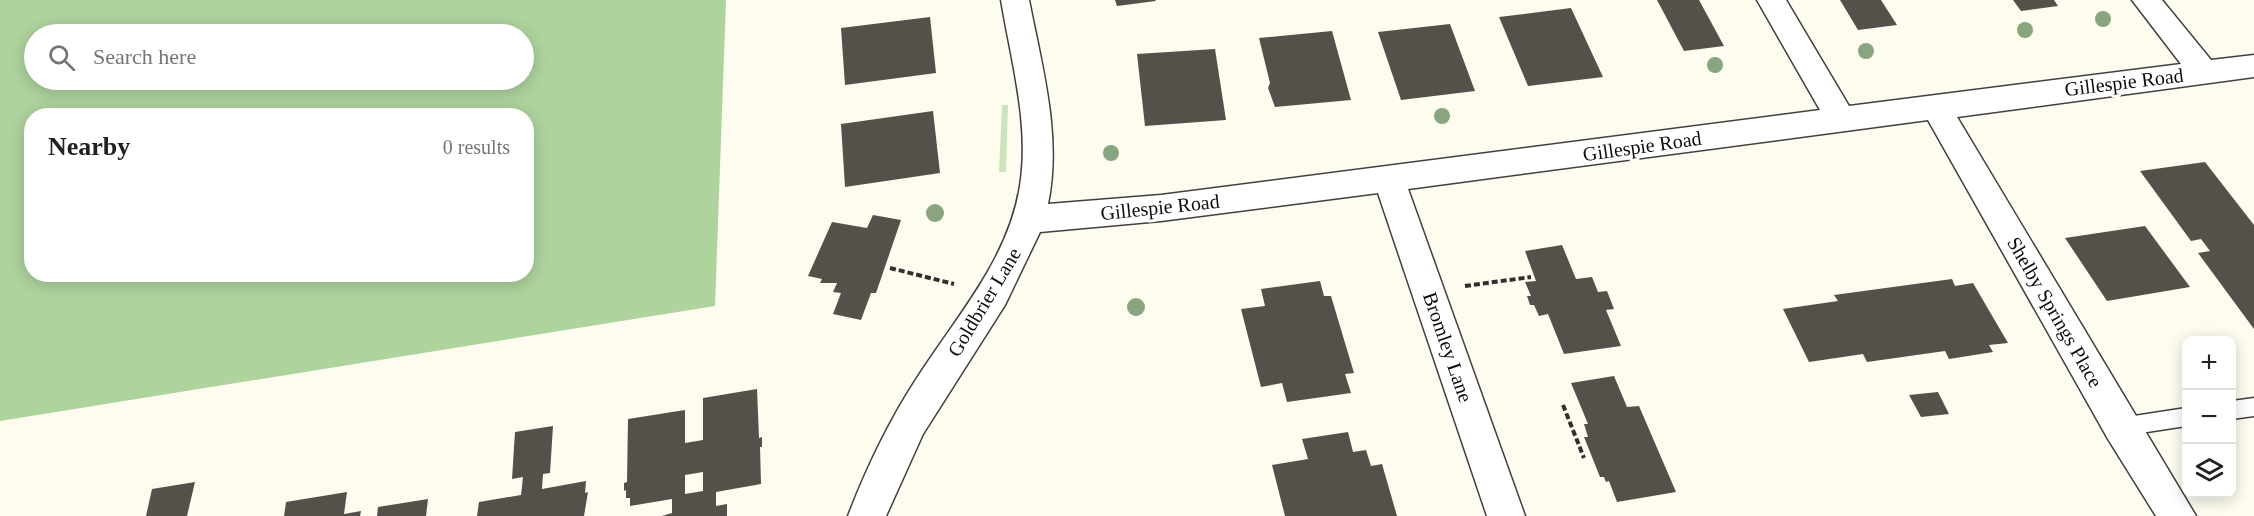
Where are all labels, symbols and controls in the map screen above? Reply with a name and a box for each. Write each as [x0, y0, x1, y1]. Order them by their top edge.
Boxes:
search box [24, 24, 534, 90]
icon: search [45, 41, 78, 74]
text: Search here [93, 44, 196, 69]
street label: Gillespie Road [2063, 64, 2185, 101]
street label: Gillespie Road [1581, 127, 1703, 166]
text: Nearby [48, 132, 130, 161]
text: 0 results [443, 136, 510, 158]
street label: Gillespie Road [1099, 190, 1221, 225]
street label: Shelby Springs Place [2002, 233, 2107, 392]
street label: Goldbrier Lane [943, 244, 1025, 360]
street label: Bromley Lane [1418, 289, 1477, 405]
map controls [2182, 336, 2236, 498]
button: + [2182, 336, 2236, 390]
button: − [2182, 390, 2236, 444]
button: layers [2182, 444, 2236, 498]

